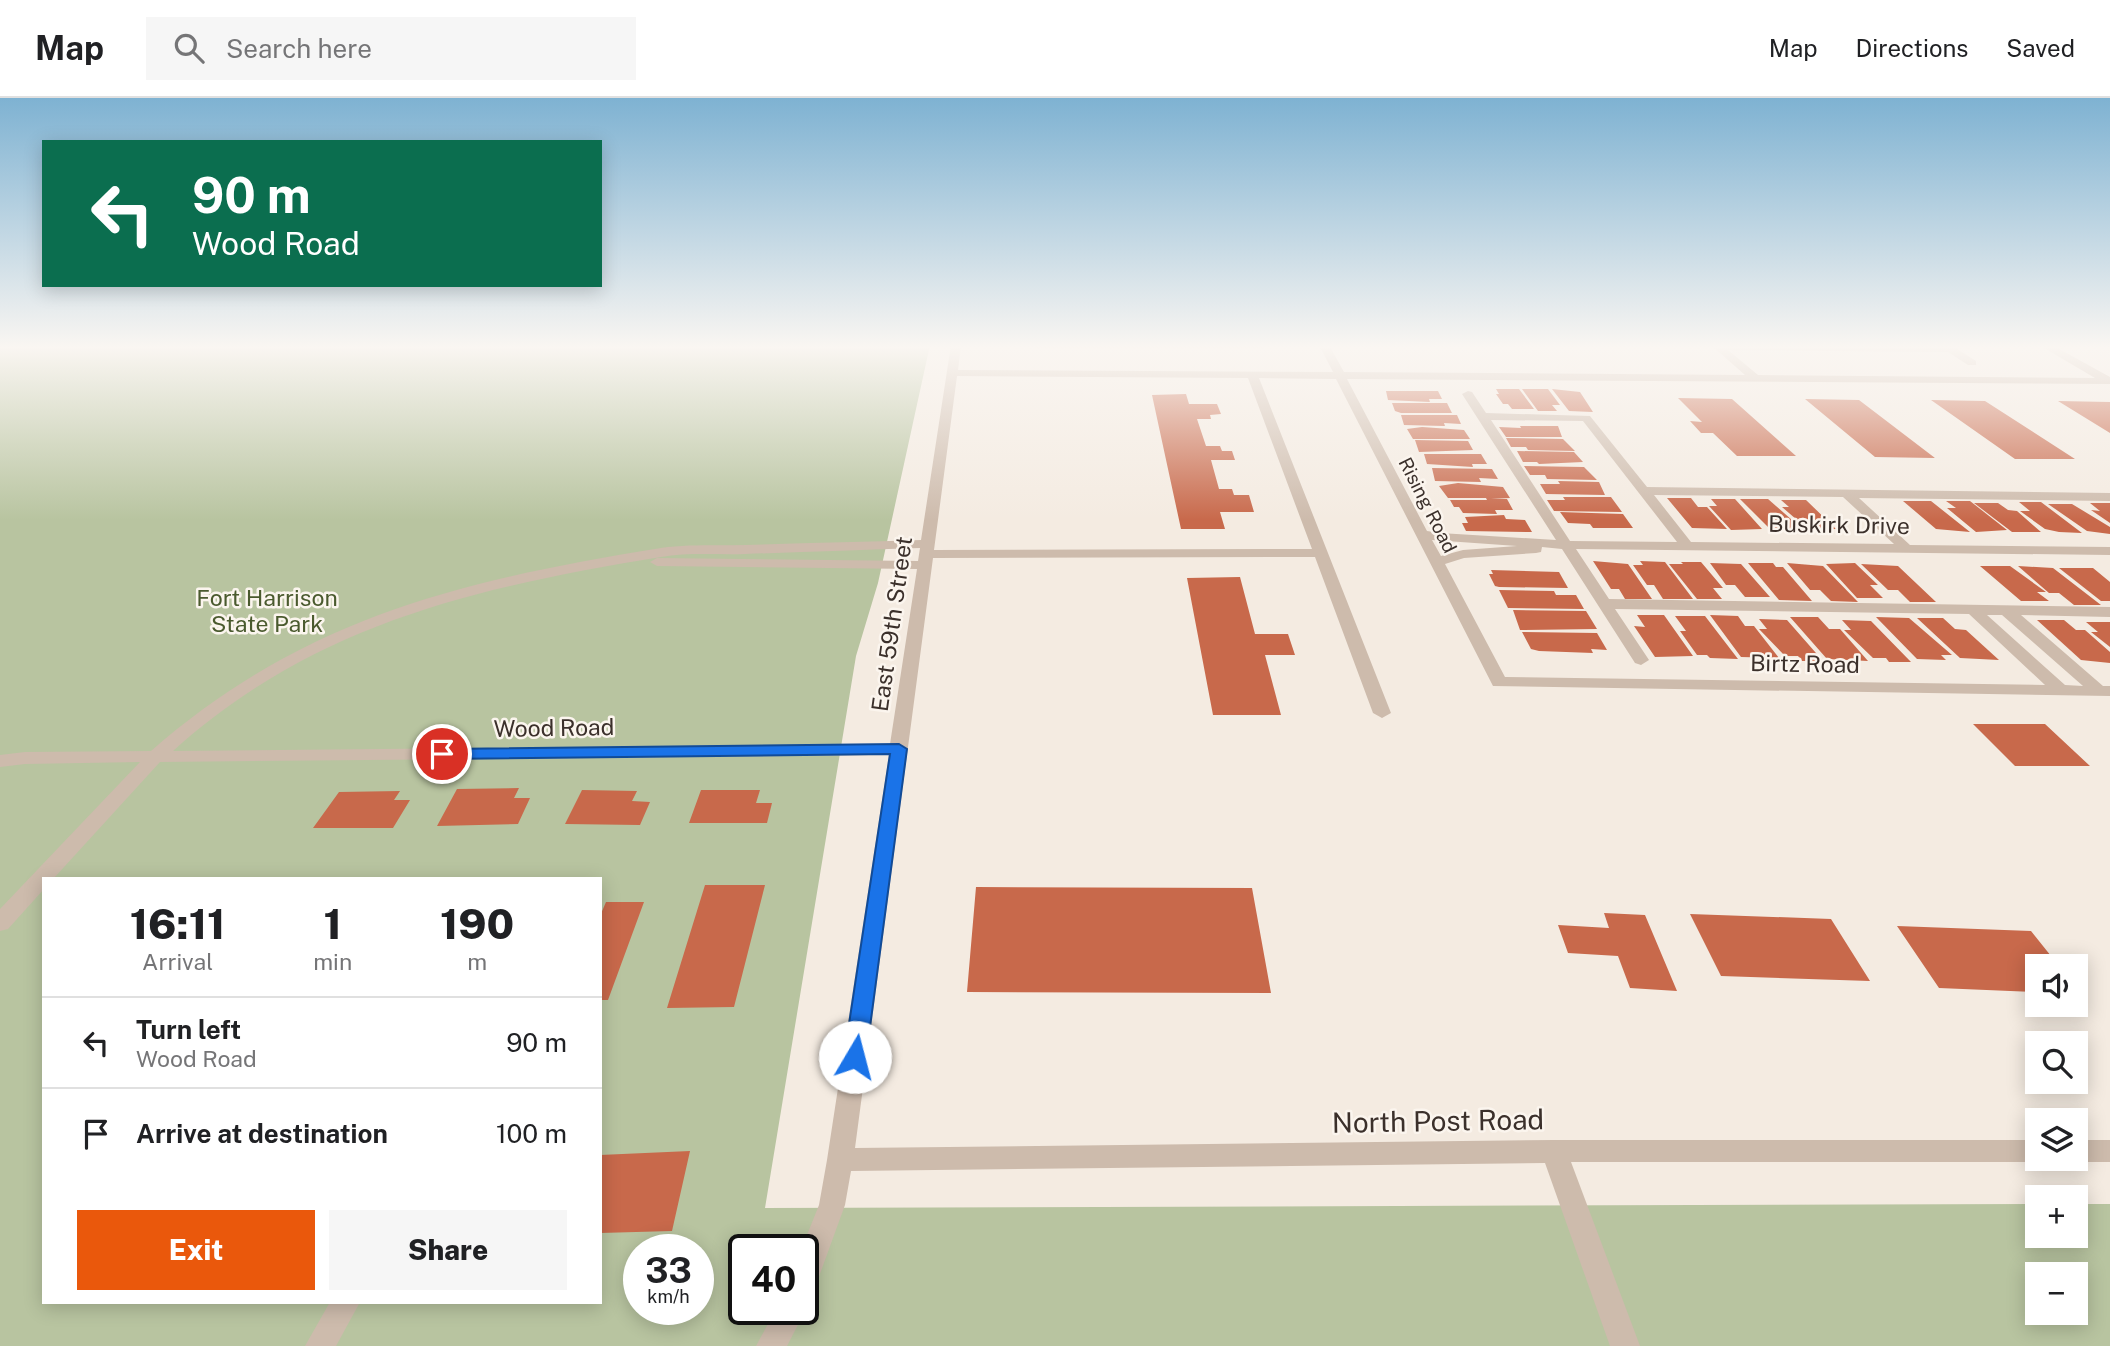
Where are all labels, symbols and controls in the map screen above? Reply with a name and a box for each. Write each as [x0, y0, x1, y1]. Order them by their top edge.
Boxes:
search box [146, 17, 636, 80]
text: Map [35, 29, 104, 67]
icon: search [170, 29, 208, 67]
text: Search here [226, 33, 372, 64]
text: Map [1769, 34, 1818, 62]
text: Directions [1856, 34, 1968, 62]
text: Saved [2006, 34, 2075, 62]
text: 90 m [192, 166, 311, 224]
icon: left [77, 168, 168, 259]
text: Wood Road [192, 225, 360, 262]
street label: Rising Road [1395, 454, 1461, 556]
street label: Buskirk Drive [1768, 510, 1910, 539]
street label: East 59th Street [866, 535, 917, 713]
park label: Fort Harrison State Park [196, 584, 338, 637]
street label: Birtz Road [1750, 649, 1860, 678]
street label: Wood Road [493, 713, 615, 742]
pin [412, 724, 472, 784]
icon: arrive [423, 735, 461, 773]
text: 16:11 [130, 899, 226, 948]
text: 1 [324, 899, 342, 948]
text: 190 [440, 899, 514, 948]
text: Arrival [142, 948, 213, 975]
text: min [313, 948, 352, 975]
text: m [467, 948, 487, 975]
map controls [2025, 954, 2088, 1325]
button: sound [2025, 954, 2088, 1017]
text: Turn left [136, 1014, 241, 1045]
position arrow [818, 1020, 892, 1094]
icon: left [77, 1024, 115, 1062]
text: 90 m [506, 1027, 567, 1058]
button: search [2025, 1031, 2088, 1094]
text: Wood Road [136, 1045, 257, 1072]
street label: North Post Road [1332, 1102, 1544, 1139]
button: layers [2025, 1108, 2088, 1171]
icon: arrive [77, 1115, 115, 1153]
text: Arrive at destination [136, 1118, 388, 1149]
text: 100 m [496, 1118, 567, 1149]
button: + [2025, 1185, 2088, 1248]
button: Exit [77, 1210, 315, 1290]
button: Share [329, 1210, 567, 1290]
speed limit sign: 40 [728, 1234, 819, 1325]
text: 33 [645, 1250, 692, 1291]
button: − [2025, 1262, 2088, 1325]
text: km/h [647, 1286, 690, 1307]

